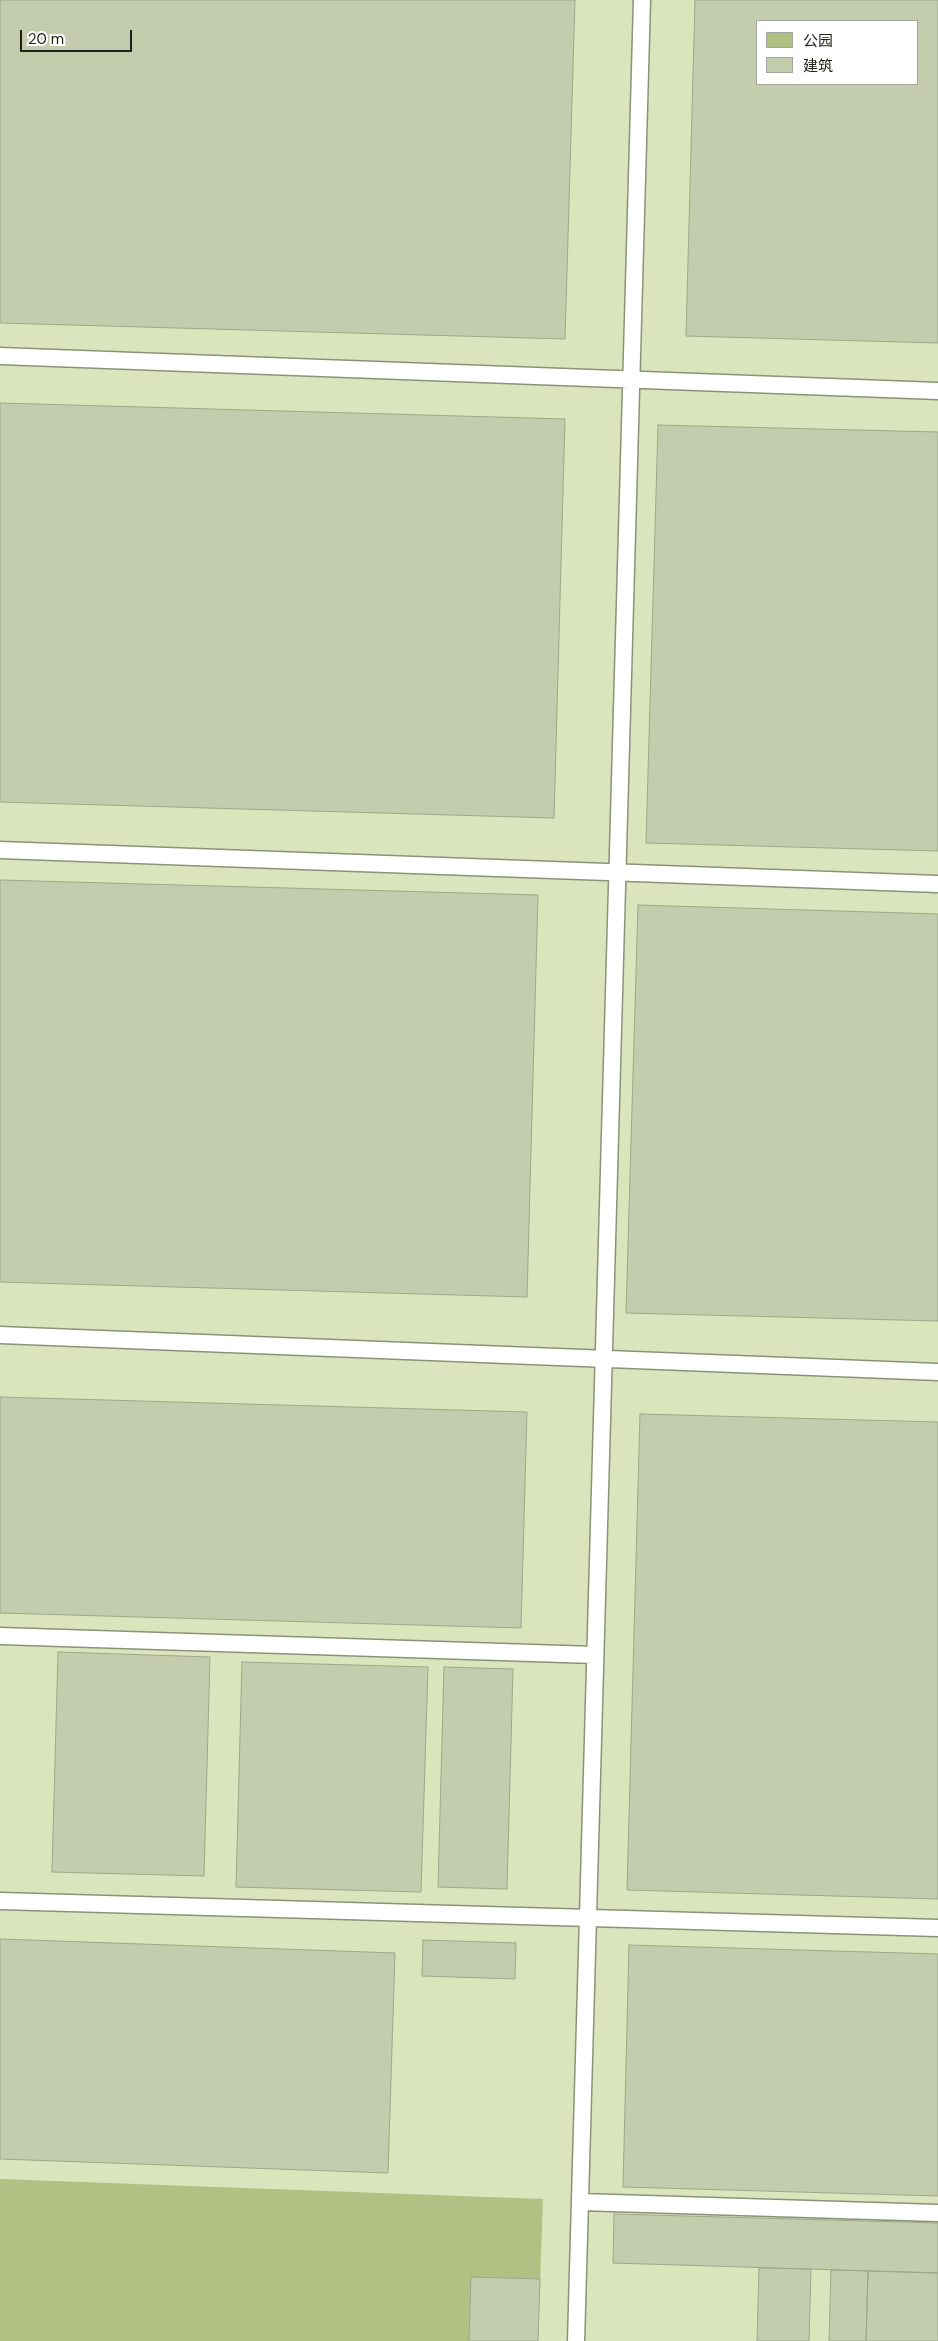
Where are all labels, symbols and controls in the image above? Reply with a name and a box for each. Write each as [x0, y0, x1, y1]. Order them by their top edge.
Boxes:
scale bar [22, 20, 135, 52]
legend [756, 20, 918, 85]
text: 20 m [28, 29, 64, 49]
text: 公园 [803, 31, 833, 51]
text: 建筑 [803, 56, 833, 76]

